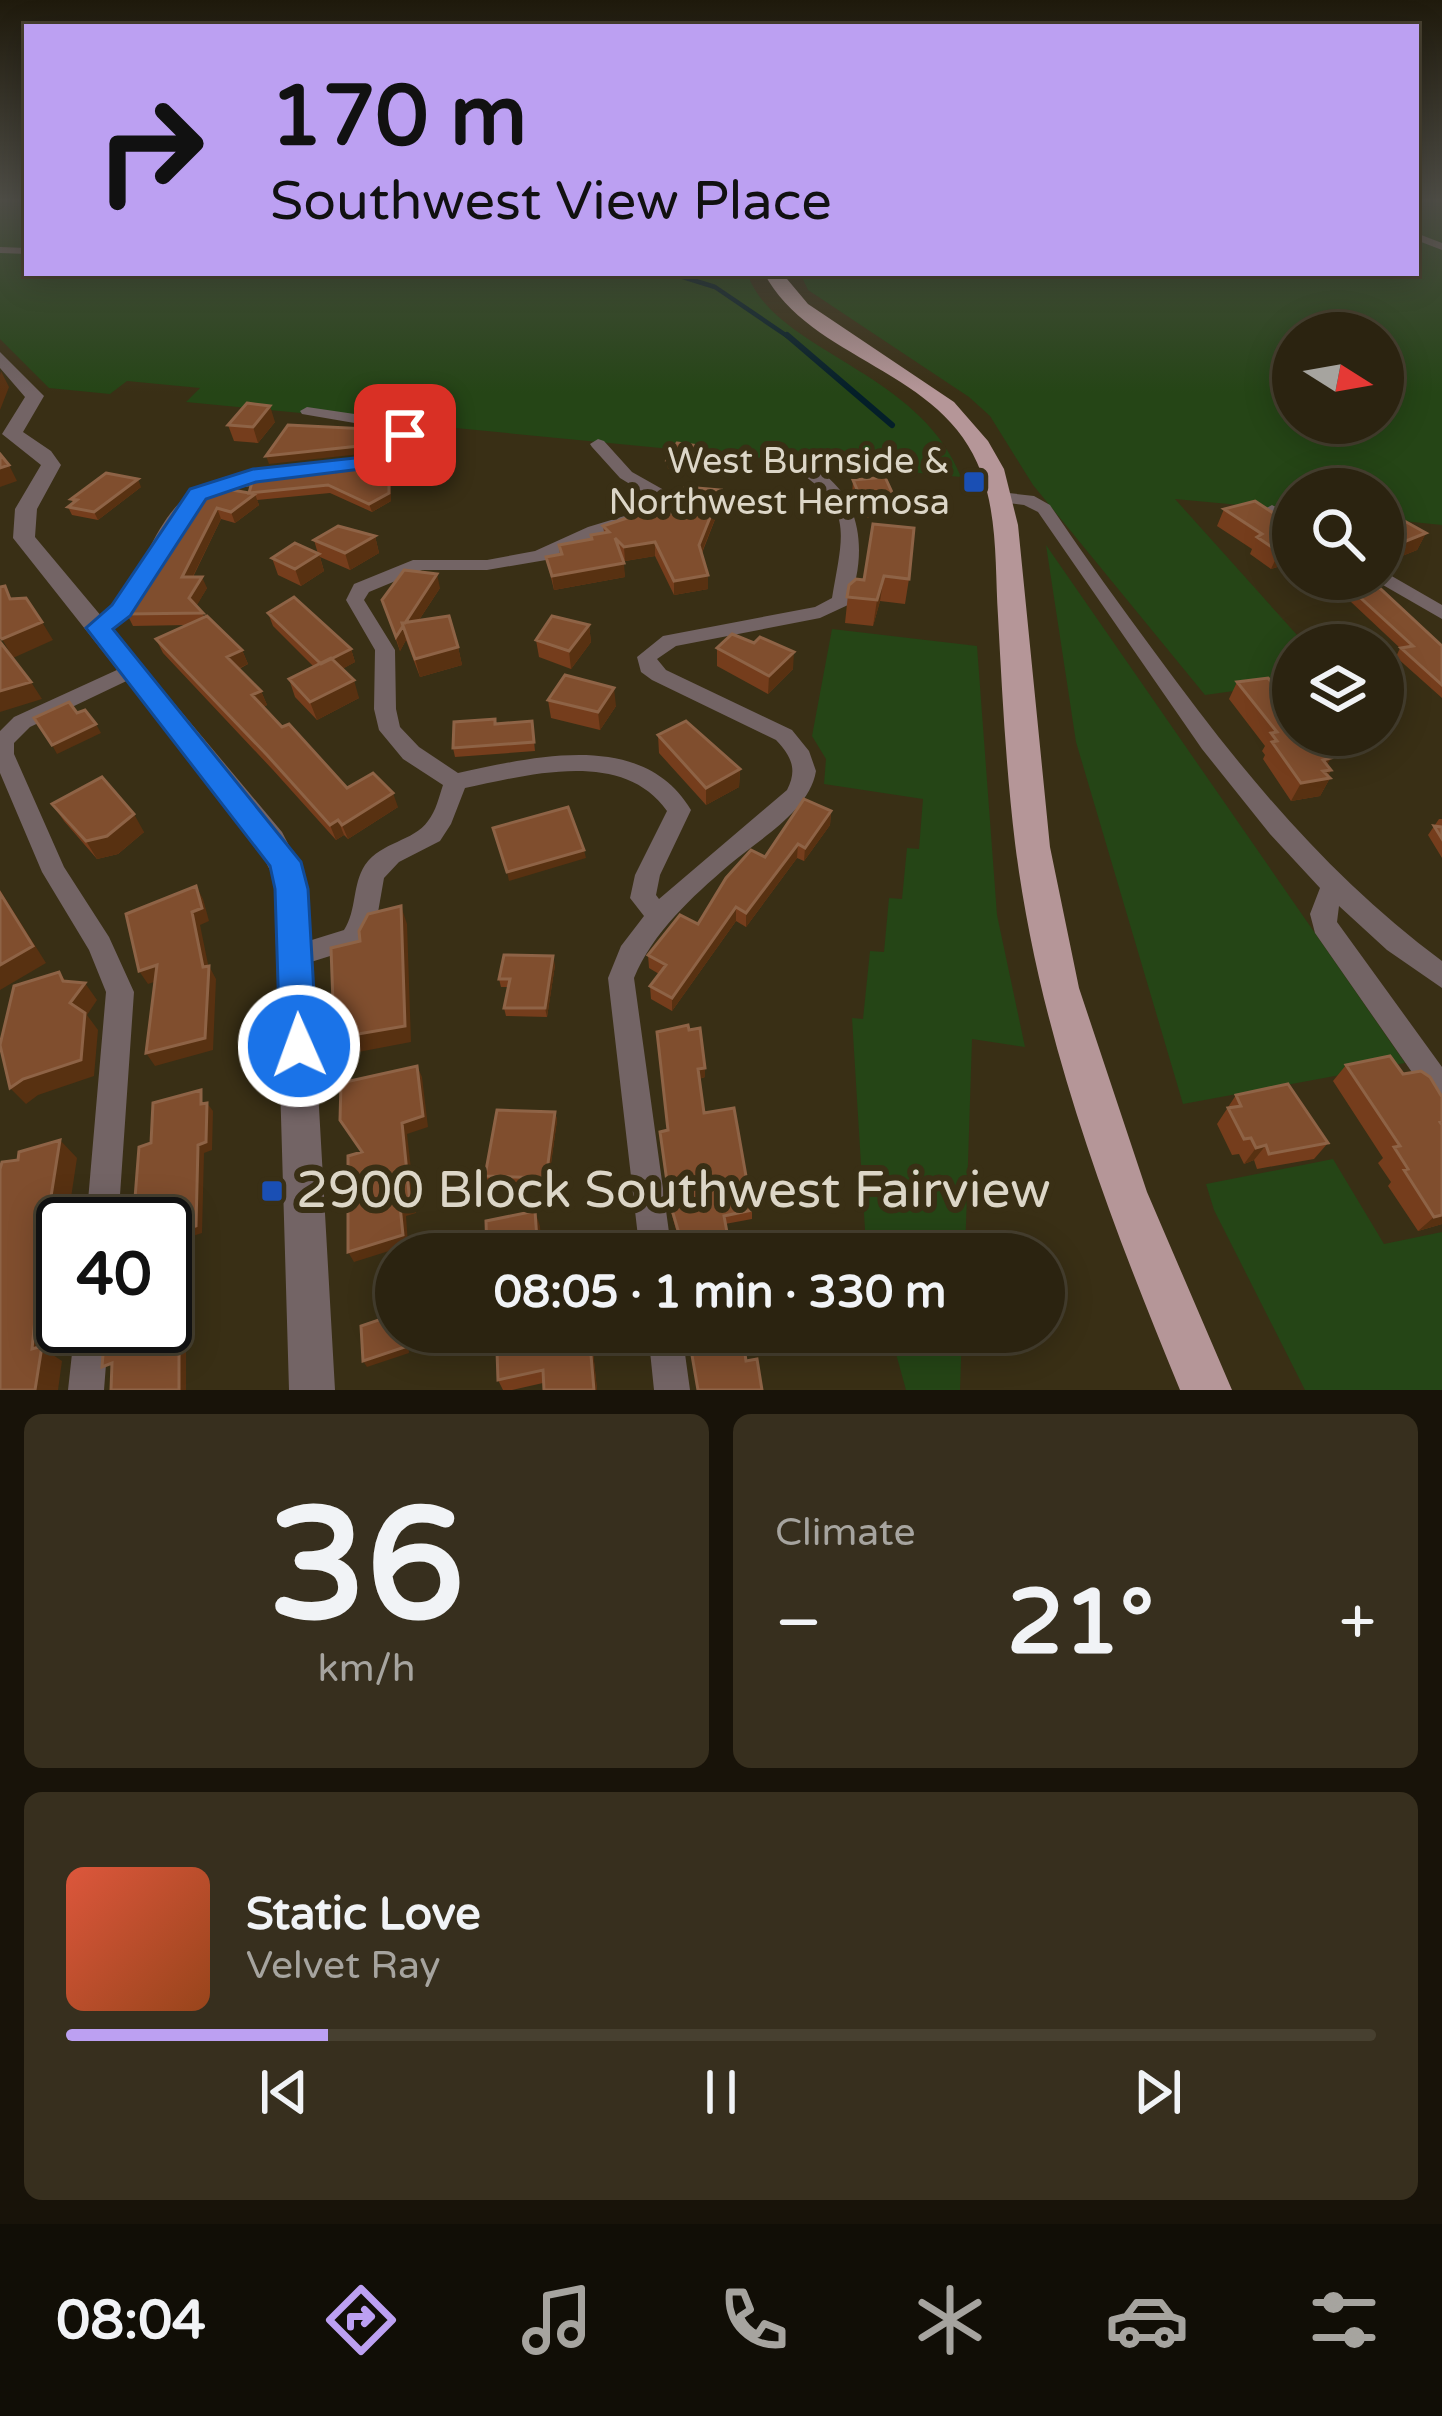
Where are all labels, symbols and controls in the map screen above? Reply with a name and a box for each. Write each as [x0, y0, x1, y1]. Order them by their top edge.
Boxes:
text: 170 m [270, 67, 527, 168]
icon: right [72, 72, 228, 228]
text: Southwest View Place [270, 169, 832, 234]
north arrow [1272, 312, 1404, 444]
map controls [1272, 312, 1404, 756]
pin [354, 384, 456, 486]
icon: arrive [372, 402, 438, 468]
place label: West Burnside & Northwest Hermosa [608, 440, 950, 524]
button: search [1272, 468, 1404, 600]
marker: West Burnside & Northwest Hermosa [961, 469, 987, 495]
button: layers [1272, 624, 1404, 756]
position arrow [236, 983, 362, 1109]
place label: 2900 Block Southwest Fairview [296, 1160, 1051, 1222]
marker: 2900 Block Southwest Fairview [259, 1178, 285, 1204]
speed limit sign: 40 [36, 1197, 192, 1353]
text: 08:05 · 1 min · 330 m [494, 1266, 946, 1320]
text: 36 [269, 1473, 464, 1661]
text: Climate [775, 1509, 915, 1556]
text: 21° [1007, 1569, 1154, 1678]
text: − [775, 1583, 822, 1663]
text: + [1339, 1583, 1376, 1663]
text: km/h [317, 1645, 416, 1692]
text: Static Love [246, 1888, 481, 1942]
text: Velvet Ray [246, 1942, 441, 1989]
icon: previous [251, 2059, 317, 2125]
icon: pause [688, 2059, 754, 2125]
icon: next [1125, 2059, 1191, 2125]
icon: directions [319, 2278, 403, 2362]
icon: music [515, 2278, 599, 2362]
icon: phone [712, 2278, 796, 2362]
icon: climate [908, 2278, 992, 2362]
icon: car [1105, 2278, 1189, 2362]
icon: filters [1302, 2278, 1386, 2362]
text: 08:04 [56, 2288, 206, 2353]

